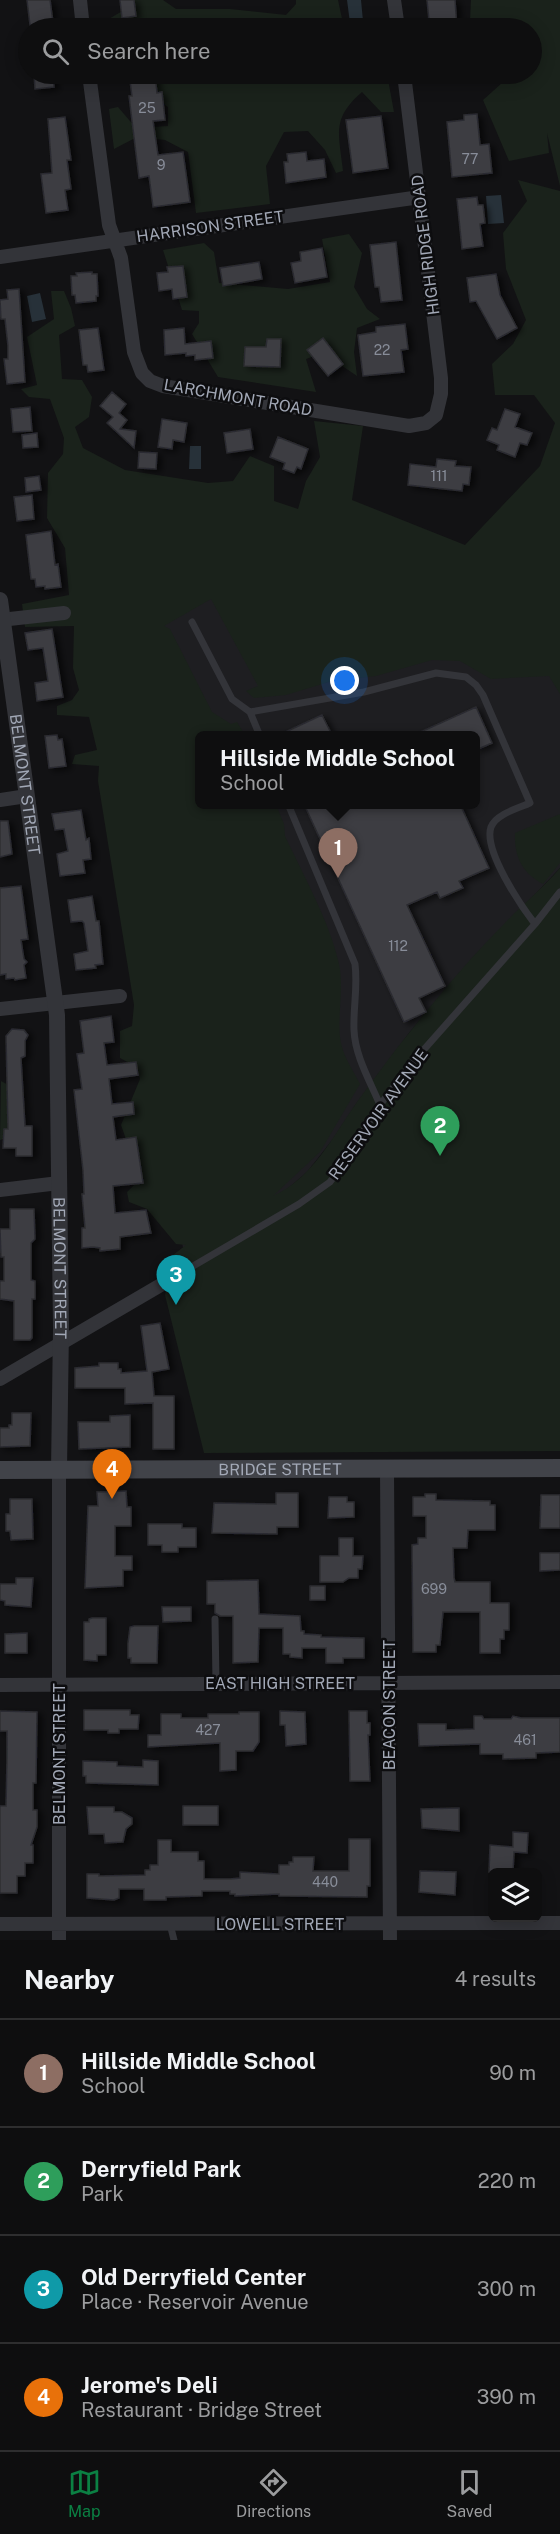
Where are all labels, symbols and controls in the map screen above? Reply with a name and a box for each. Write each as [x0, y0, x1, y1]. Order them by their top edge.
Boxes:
search box [18, 18, 542, 84]
icon: search [39, 35, 72, 68]
text: Search here [87, 38, 211, 64]
house number: 25 [138, 100, 156, 116]
house number: 77 [462, 151, 479, 167]
house number: 9 [157, 157, 166, 173]
street label: HIGH RIDGE ROAD [407, 174, 444, 316]
street label: HARRISON STREET [135, 207, 285, 246]
house number: 22 [374, 342, 390, 358]
street label: LARCHMONT ROAD [162, 375, 314, 420]
house number: 111 [430, 468, 448, 484]
your location [330, 666, 359, 695]
street label: BELMONT STREET [6, 713, 44, 857]
popup [195, 731, 480, 809]
text: Hillside Middle School [220, 745, 455, 771]
text: School [220, 771, 284, 795]
pin: 1 [318, 828, 358, 878]
house number: 112 [388, 938, 408, 954]
street label: RESERVOIR AVENUE [325, 1045, 432, 1183]
pin: 2 [420, 1106, 460, 1156]
street label: BELMONT STREET [49, 1197, 70, 1340]
pin: 3 [156, 1256, 195, 1305]
pin: 4 [92, 1450, 132, 1499]
street label: BRIDGE STREET [218, 1460, 342, 1479]
house number: 699 [421, 1581, 447, 1597]
street label: BEACON STREET [380, 1639, 399, 1770]
street label: EAST HIGH STREET [205, 1674, 355, 1693]
street label: BELMONT STREET [50, 1683, 69, 1825]
house number: 427 [195, 1722, 221, 1738]
house number: 461 [513, 1732, 537, 1748]
map controls [488, 1868, 542, 1922]
button: layers [488, 1868, 542, 1922]
house number: 440 [312, 1874, 338, 1890]
street label: LOWELL STREET [216, 1915, 345, 1934]
text: Nearby [24, 1964, 114, 1995]
text: 4 results [455, 1967, 536, 1991]
text: Hillside Middle School [81, 2048, 316, 2074]
text: 1 [39, 2061, 48, 2085]
text: 90 m [489, 2061, 536, 2085]
text: School [81, 2074, 145, 2098]
text: Derryfield Park [81, 2156, 241, 2182]
text: 2 [37, 2169, 50, 2193]
text: 220 m [478, 2169, 536, 2193]
text: Park [81, 2182, 124, 2206]
text: Old Derryfield Center [81, 2264, 306, 2290]
text: 3 [37, 2277, 50, 2301]
text: 300 m [477, 2277, 536, 2301]
text: Place · Reservoir Avenue [81, 2290, 309, 2314]
text: Jerome's Deli [81, 2372, 218, 2398]
text: 4 [37, 2385, 50, 2409]
text: 390 m [477, 2385, 536, 2409]
text: Restaurant · Bridge Street [81, 2398, 322, 2422]
tab: Map [68, 2466, 101, 2521]
tab: Directions [236, 2466, 311, 2521]
tab: Saved [447, 2466, 492, 2521]

